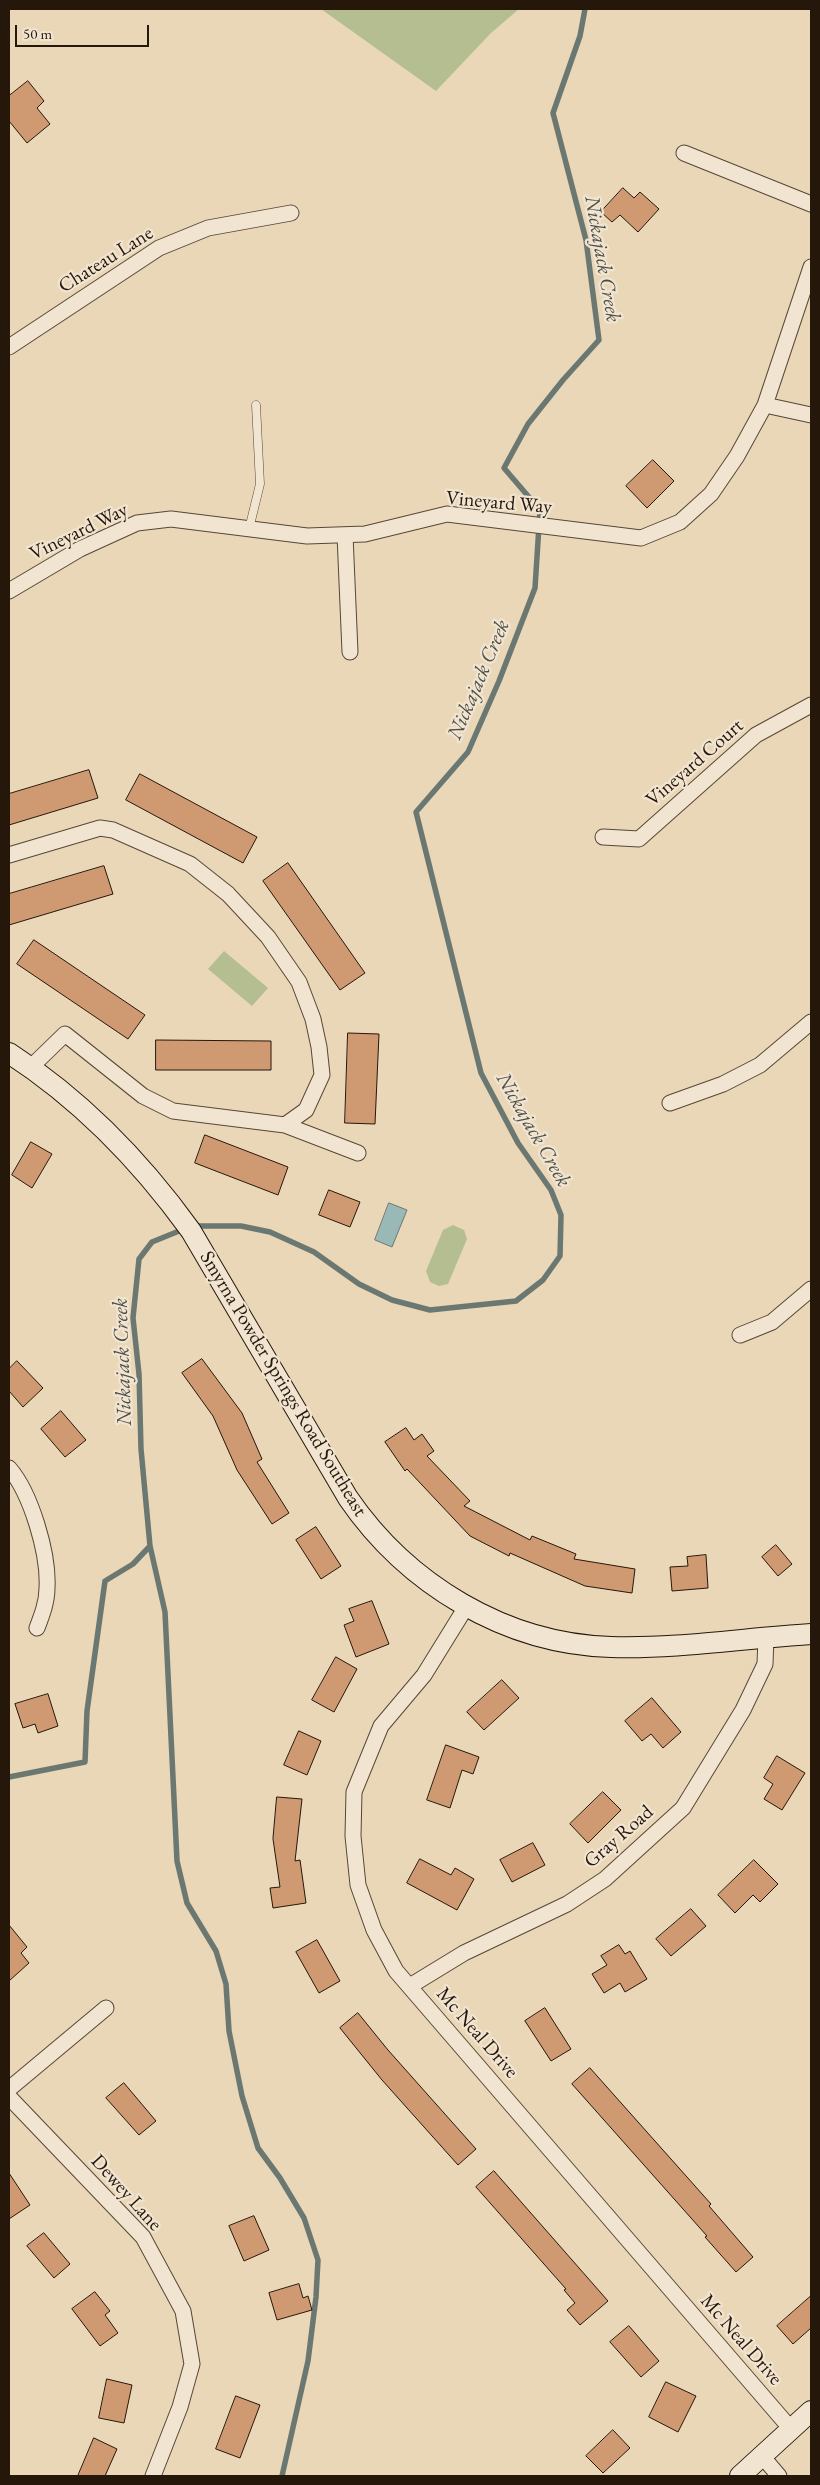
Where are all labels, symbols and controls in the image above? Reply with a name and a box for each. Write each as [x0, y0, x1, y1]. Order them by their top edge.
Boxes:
scale bar [18, 15, 151, 47]
text: 50 m [23, 24, 52, 43]
water label: Nickajack Creek [578, 194, 626, 324]
street label: Chateau Lane [54, 221, 158, 299]
street label: Vineyard Way [445, 486, 553, 520]
street label: Vineyard Way [26, 498, 132, 566]
water label: Nickajack Creek [442, 616, 516, 744]
street label: Vineyard Court [641, 714, 749, 812]
water label: Nickajack Creek [490, 1068, 576, 1192]
street label: Smyrna Powder Springs Road Southeast [194, 1247, 372, 1521]
water label: Nickajack Creek [108, 1298, 138, 1426]
street label: Gray Road [580, 1801, 658, 1873]
street label: Mc Neal Drive [431, 1983, 523, 2083]
street label: Dewey Lane [85, 2150, 167, 2236]
street label: Mc Neal Drive [695, 2290, 787, 2390]

